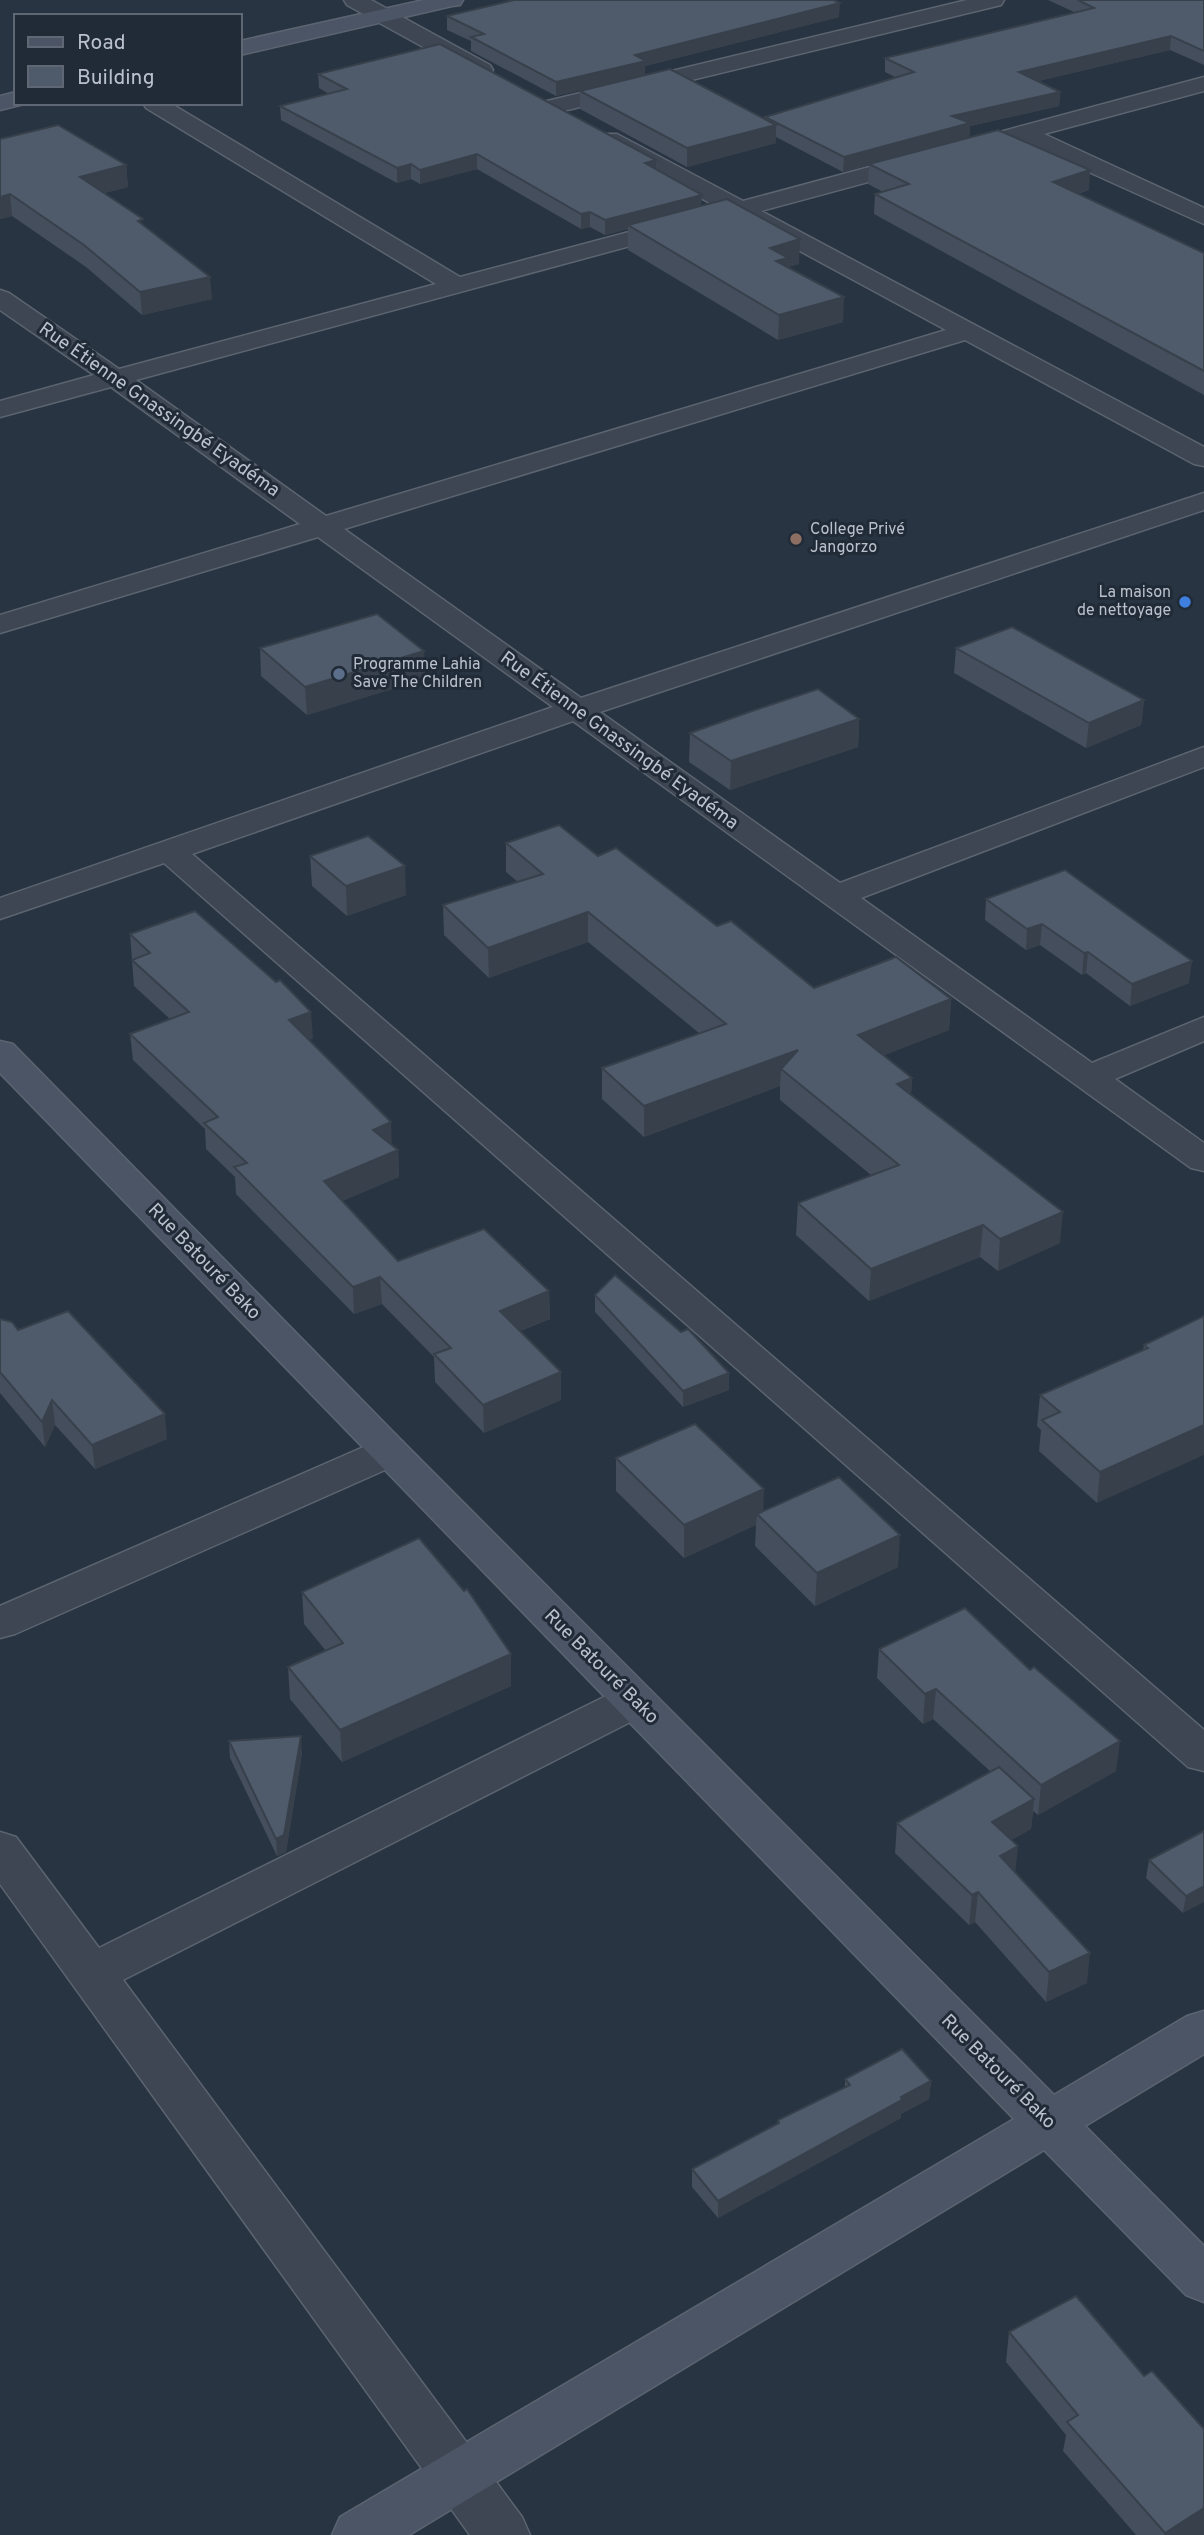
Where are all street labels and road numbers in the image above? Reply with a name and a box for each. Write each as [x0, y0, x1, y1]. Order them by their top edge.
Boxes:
street label: Rue Étienne Gnassingbé Eyadéma [34, 317, 285, 503]
street label: Rue Étienne Gnassingbé Eyadéma [495, 646, 743, 836]
street label: Rue Batouré Bako [142, 1199, 266, 1325]
street label: Rue Batouré Bako [539, 1605, 663, 1729]
street label: Rue Batouré Bako [936, 2010, 1060, 2134]

